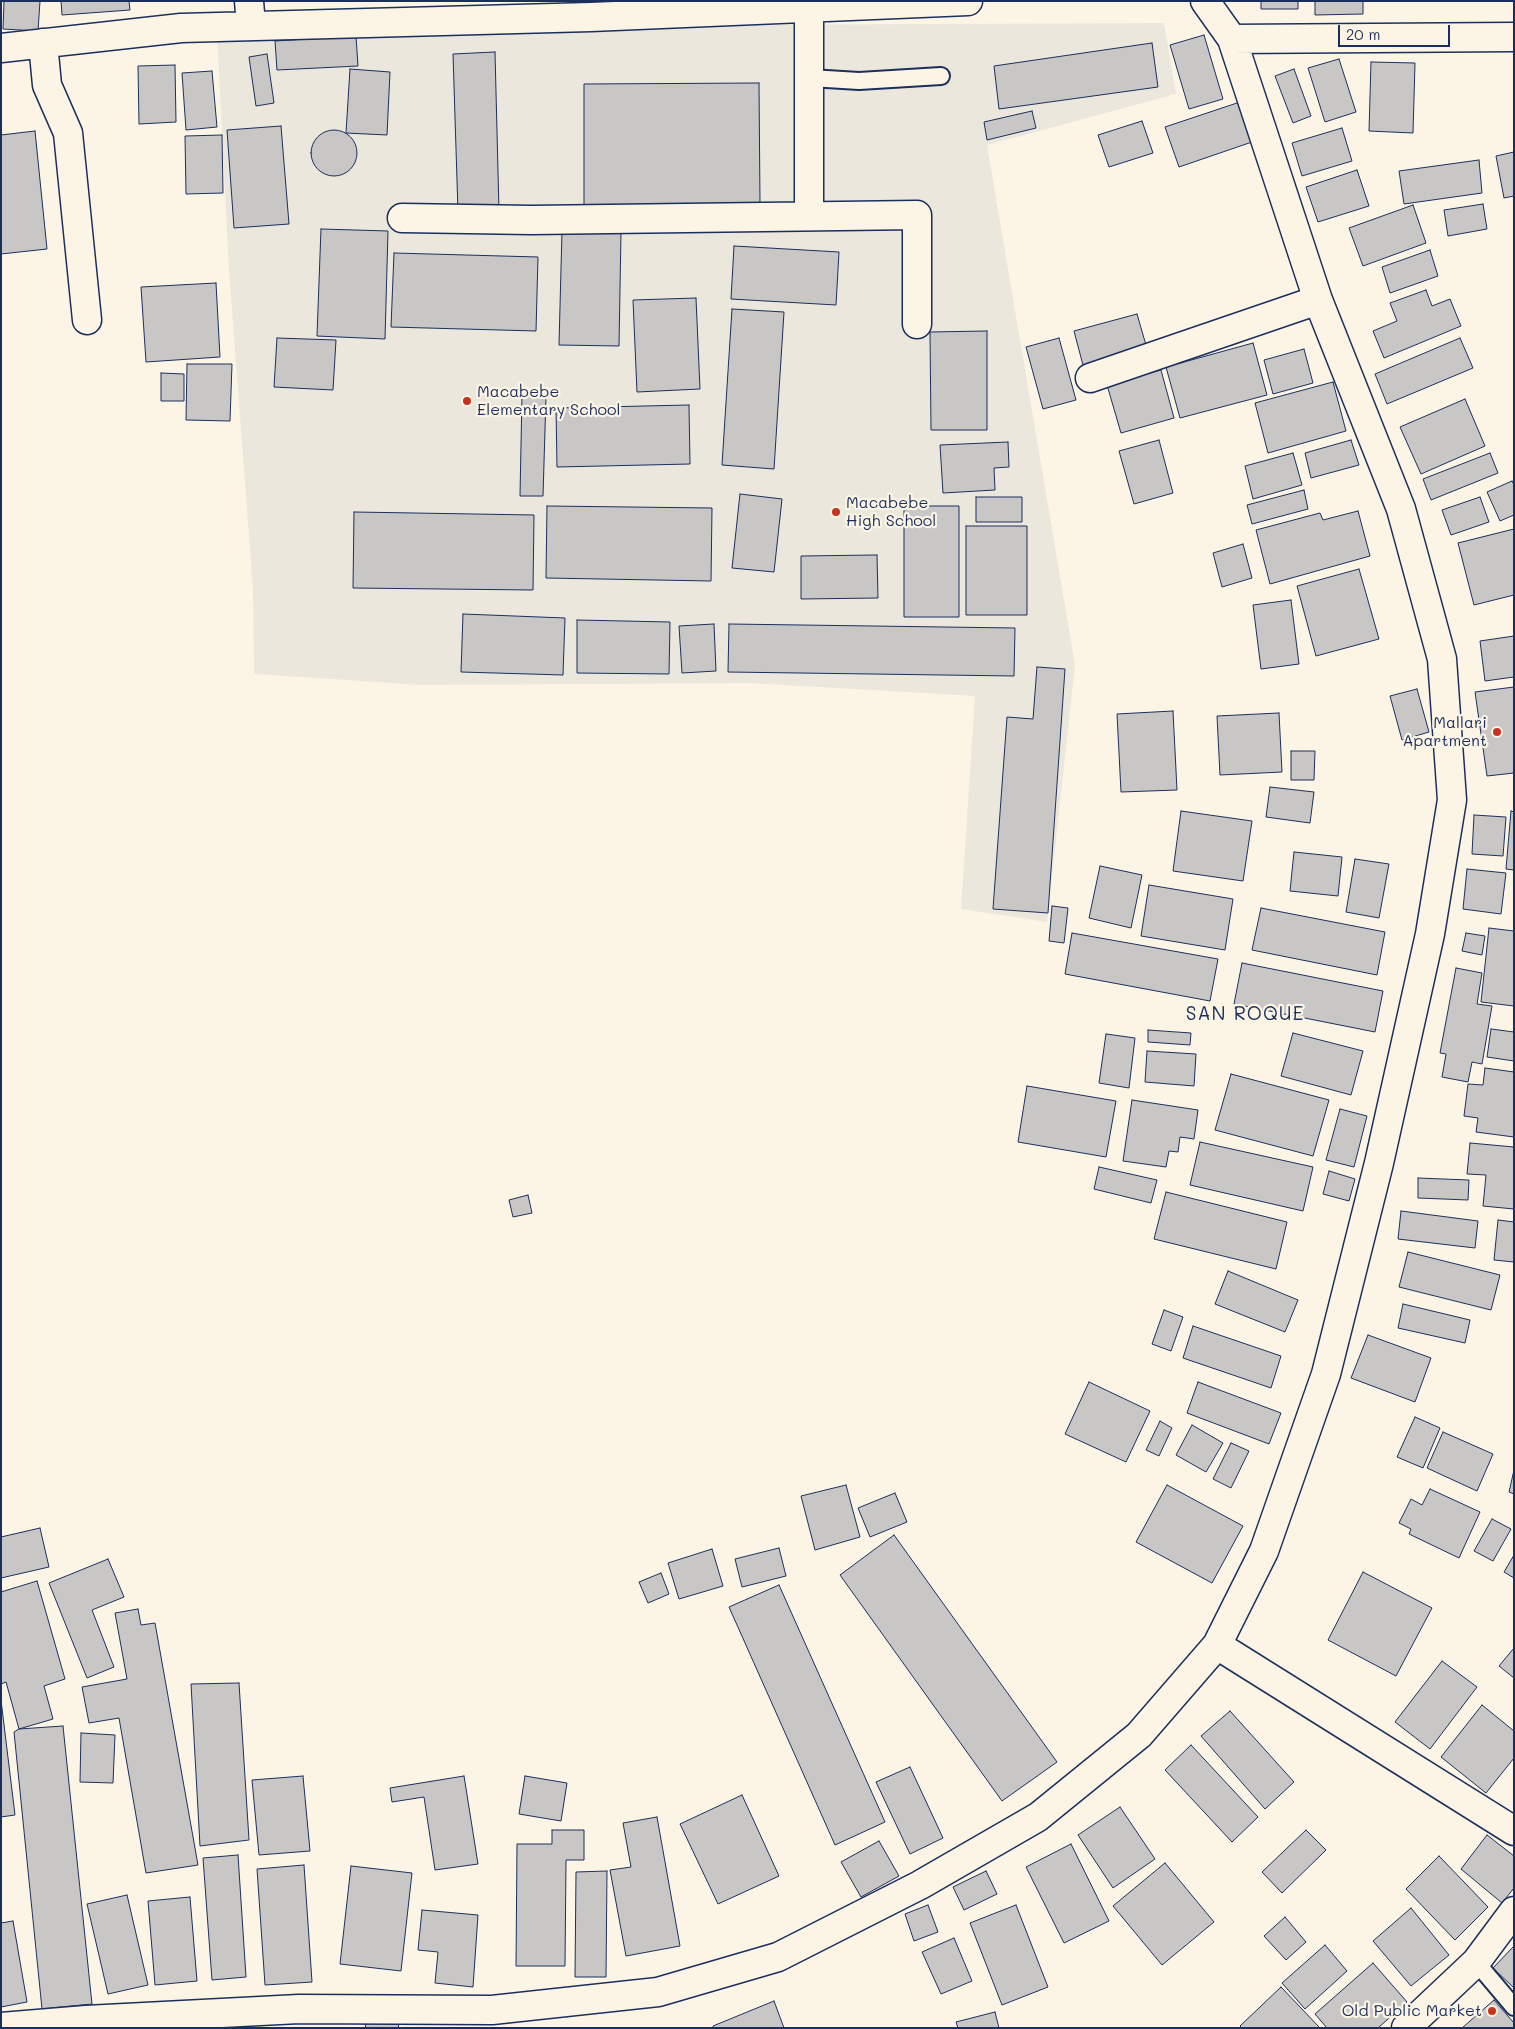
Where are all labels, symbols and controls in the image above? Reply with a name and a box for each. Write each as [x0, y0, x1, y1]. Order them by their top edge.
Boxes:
scale bar [1340, 15, 1452, 47]
text: 20 m [1346, 24, 1380, 44]
place label: Macabebe Elementary School [477, 382, 621, 420]
marker: Macabebe Elementary School [461, 395, 473, 407]
place label: Macabebe High School [846, 493, 936, 531]
marker: Macabebe High School [830, 506, 842, 518]
place label: Mallari Apartment [1402, 713, 1487, 751]
marker: Mallari Apartment [1491, 726, 1503, 738]
district label: SAN ROQUE [1185, 1003, 1305, 1025]
place label: Old Public Market [1342, 2001, 1482, 2021]
marker: Old Public Market [1486, 2005, 1498, 2017]

